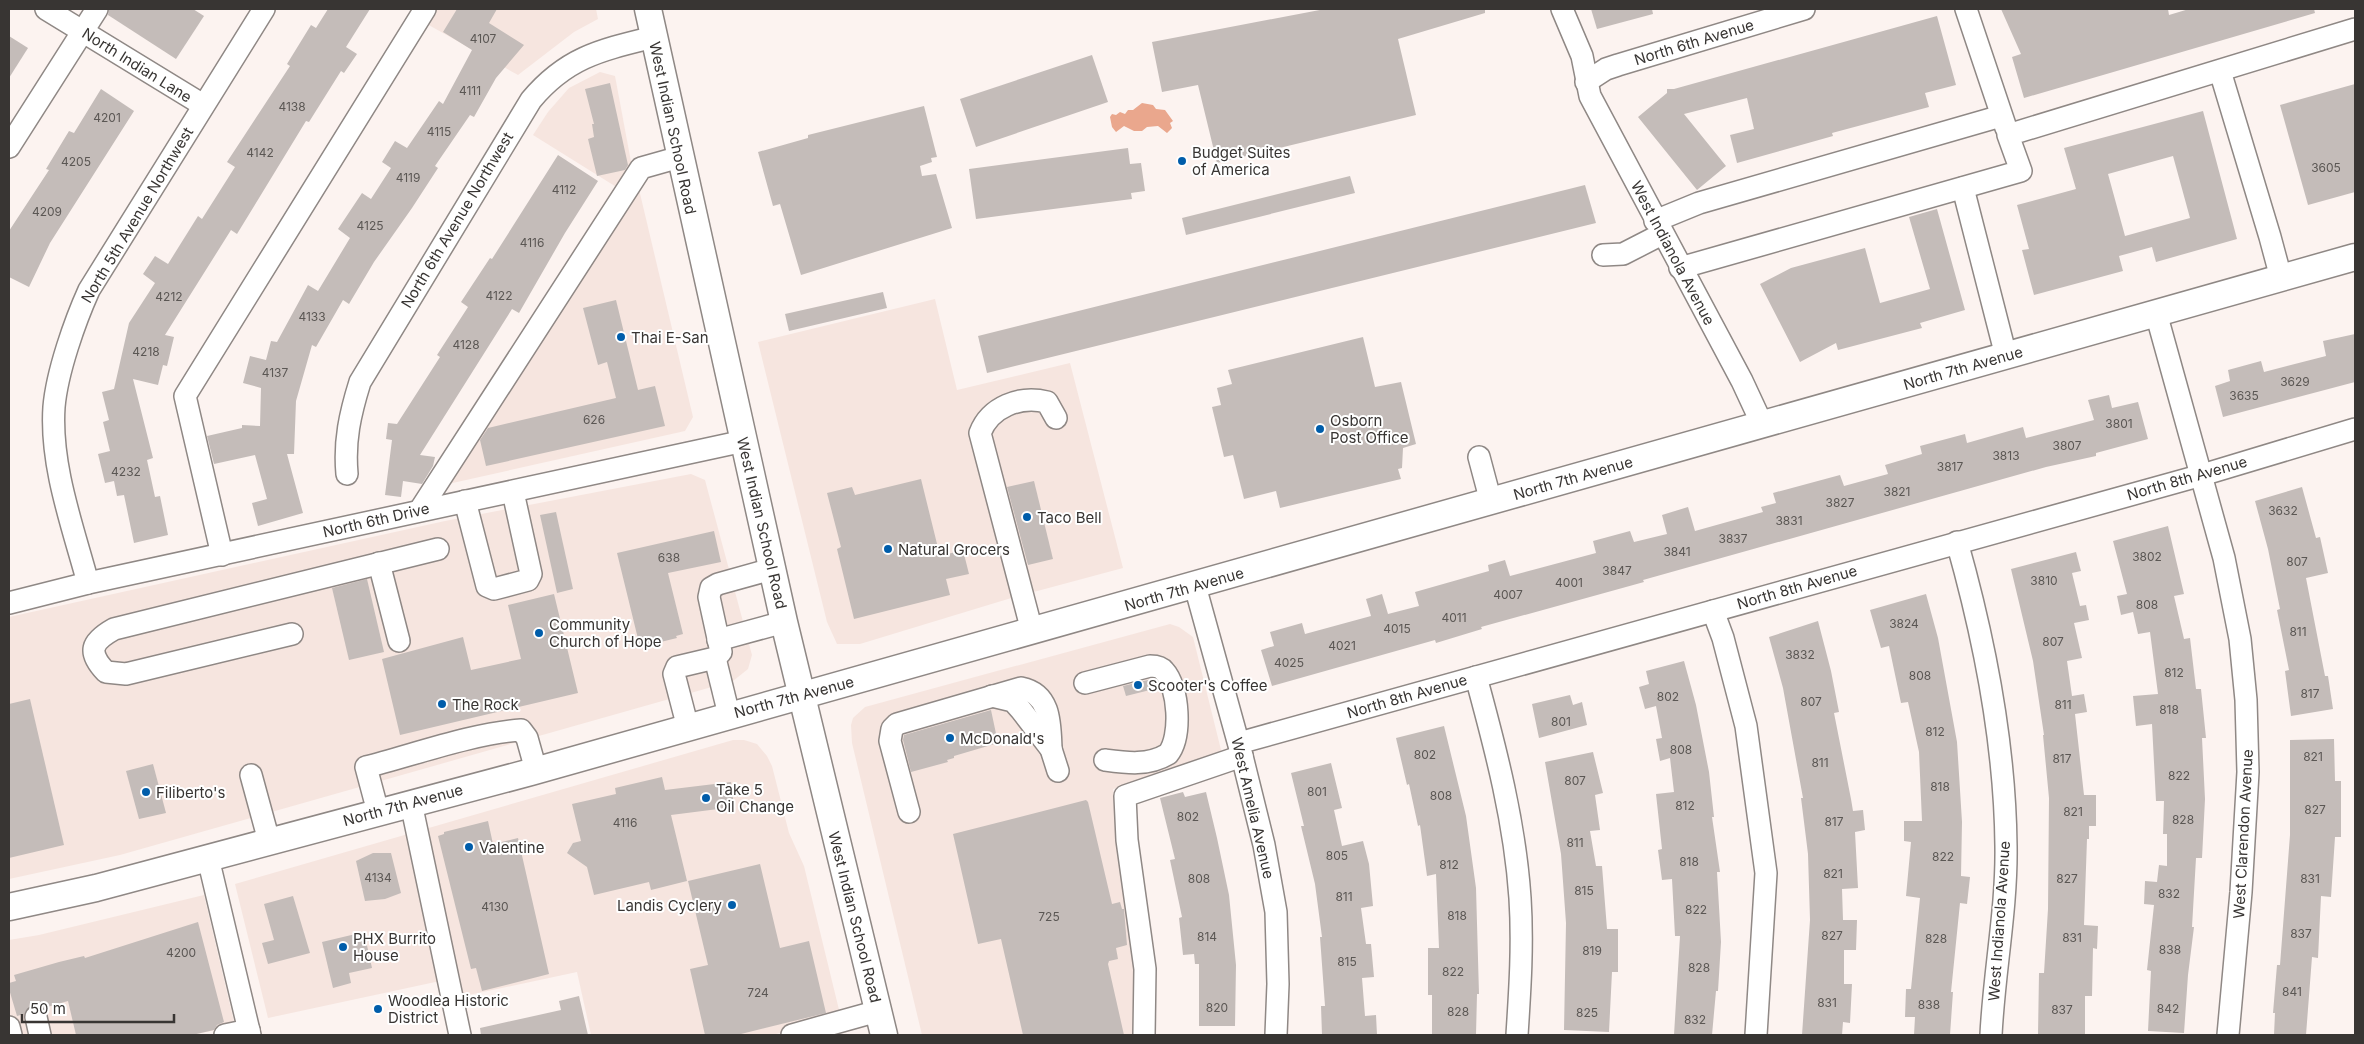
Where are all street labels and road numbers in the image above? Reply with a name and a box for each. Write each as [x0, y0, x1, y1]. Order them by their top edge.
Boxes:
street label: North 6th Avenue [1632, 15, 1756, 69]
street label: North Indian Lane [79, 24, 195, 106]
street label: West Indian School Road [645, 40, 701, 216]
street label: North 5th Avenue Northwest [77, 124, 197, 306]
street label: North 6th Avenue Northwest [397, 129, 517, 311]
street label: West Indianola Avenue [1627, 178, 1719, 328]
street label: North 7th Avenue [1901, 342, 2025, 394]
street label: West Indian School Road [733, 435, 791, 611]
street label: North 7th Avenue [1511, 452, 1635, 504]
street label: North 8th Avenue [2125, 452, 2249, 504]
street label: North 6th Drive [321, 499, 431, 541]
street label: North 8th Avenue [1735, 561, 1859, 613]
street label: North 7th Avenue [1122, 563, 1246, 615]
street label: North 8th Avenue [1345, 670, 1469, 722]
street label: North 7th Avenue [732, 672, 856, 722]
street label: West Amelia Avenue [1227, 735, 1279, 881]
street label: West Clarendon Avenue [2229, 749, 2257, 919]
street label: North 7th Avenue [341, 780, 465, 830]
street label: West Indian School Road [824, 829, 886, 1005]
street label: West Indianola Avenue [1984, 840, 2014, 1002]

